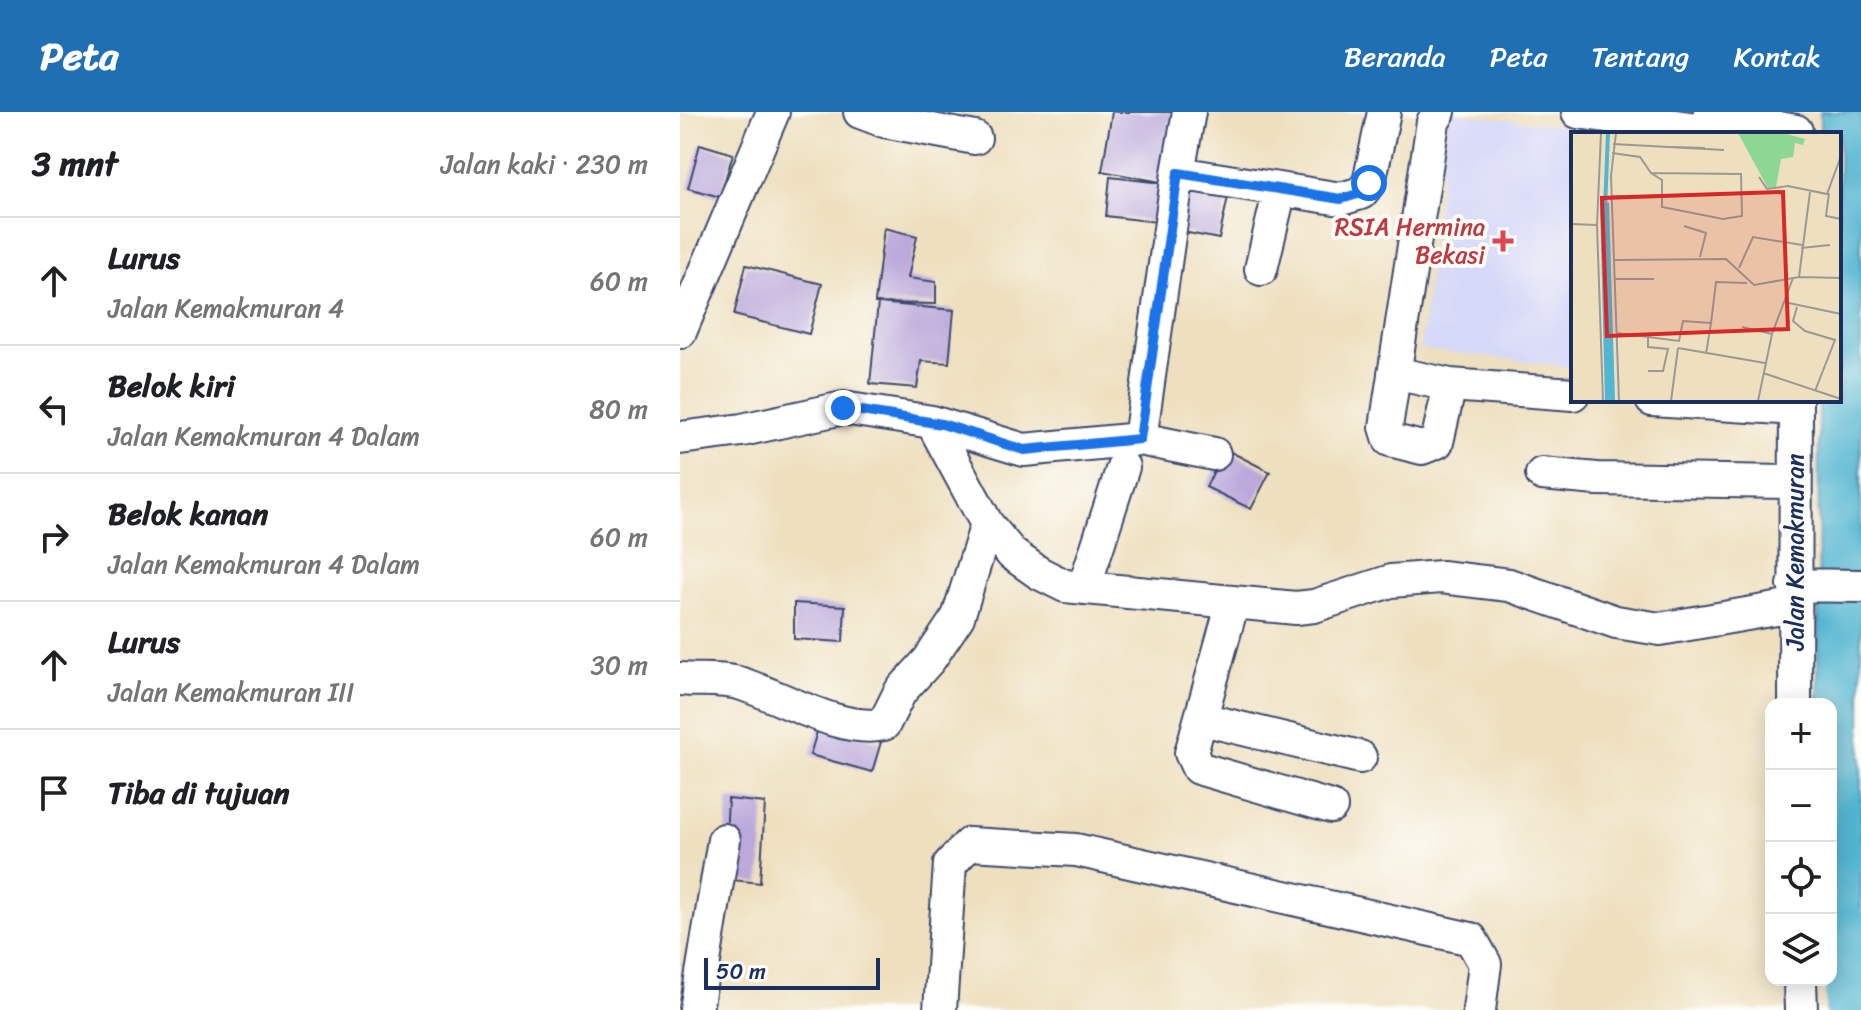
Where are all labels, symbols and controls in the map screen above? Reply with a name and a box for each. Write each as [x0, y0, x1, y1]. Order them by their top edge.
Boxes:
text: Peta [40, 23, 118, 90]
text: Beranda [1344, 32, 1446, 81]
text: Peta [1490, 32, 1547, 81]
text: Tentang [1591, 32, 1689, 81]
text: Kontak [1733, 32, 1821, 81]
inset map [1571, 132, 1841, 402]
text: 3 mnt [32, 134, 118, 194]
text: Jalan kaki · 230 m [441, 141, 648, 187]
route start [1351, 165, 1387, 201]
place label: RSIA Hermina Bekasi [1335, 206, 1485, 276]
marker: RSIA Hermina Bekasi [1492, 230, 1514, 252]
text: Lurus [108, 231, 180, 285]
text: 60 m [590, 258, 648, 304]
icon: ahead [32, 259, 76, 303]
text: Jalan Kemakmuran 4 [108, 285, 344, 331]
text: Belok kiri [108, 359, 235, 413]
text: 80 m [589, 386, 648, 432]
icon: left [32, 387, 76, 431]
route end [825, 390, 861, 426]
text: Jalan Kemakmuran 4 Dalam [108, 413, 420, 459]
street label: Jalan Kemakmuran [1774, 454, 1816, 651]
text: Belok kanan [108, 487, 268, 541]
text: 60 m [590, 514, 648, 560]
icon: right [32, 515, 76, 559]
text: Jalan Kemakmuran 4 Dalam [108, 541, 420, 587]
text: Lurus [108, 615, 180, 669]
text: 30 m [591, 642, 648, 688]
icon: ahead [32, 643, 76, 687]
text: Jalan Kemakmuran III [108, 669, 354, 715]
map controls [1765, 698, 1837, 986]
button: + [1765, 698, 1837, 770]
text: Tiba di tujuan [108, 766, 289, 820]
button: − [1765, 770, 1837, 842]
icon: arrive [32, 771, 76, 815]
button: locate [1765, 842, 1837, 914]
button: layers [1765, 914, 1837, 986]
text: 50 m [716, 952, 766, 991]
scale bar [704, 954, 880, 990]

